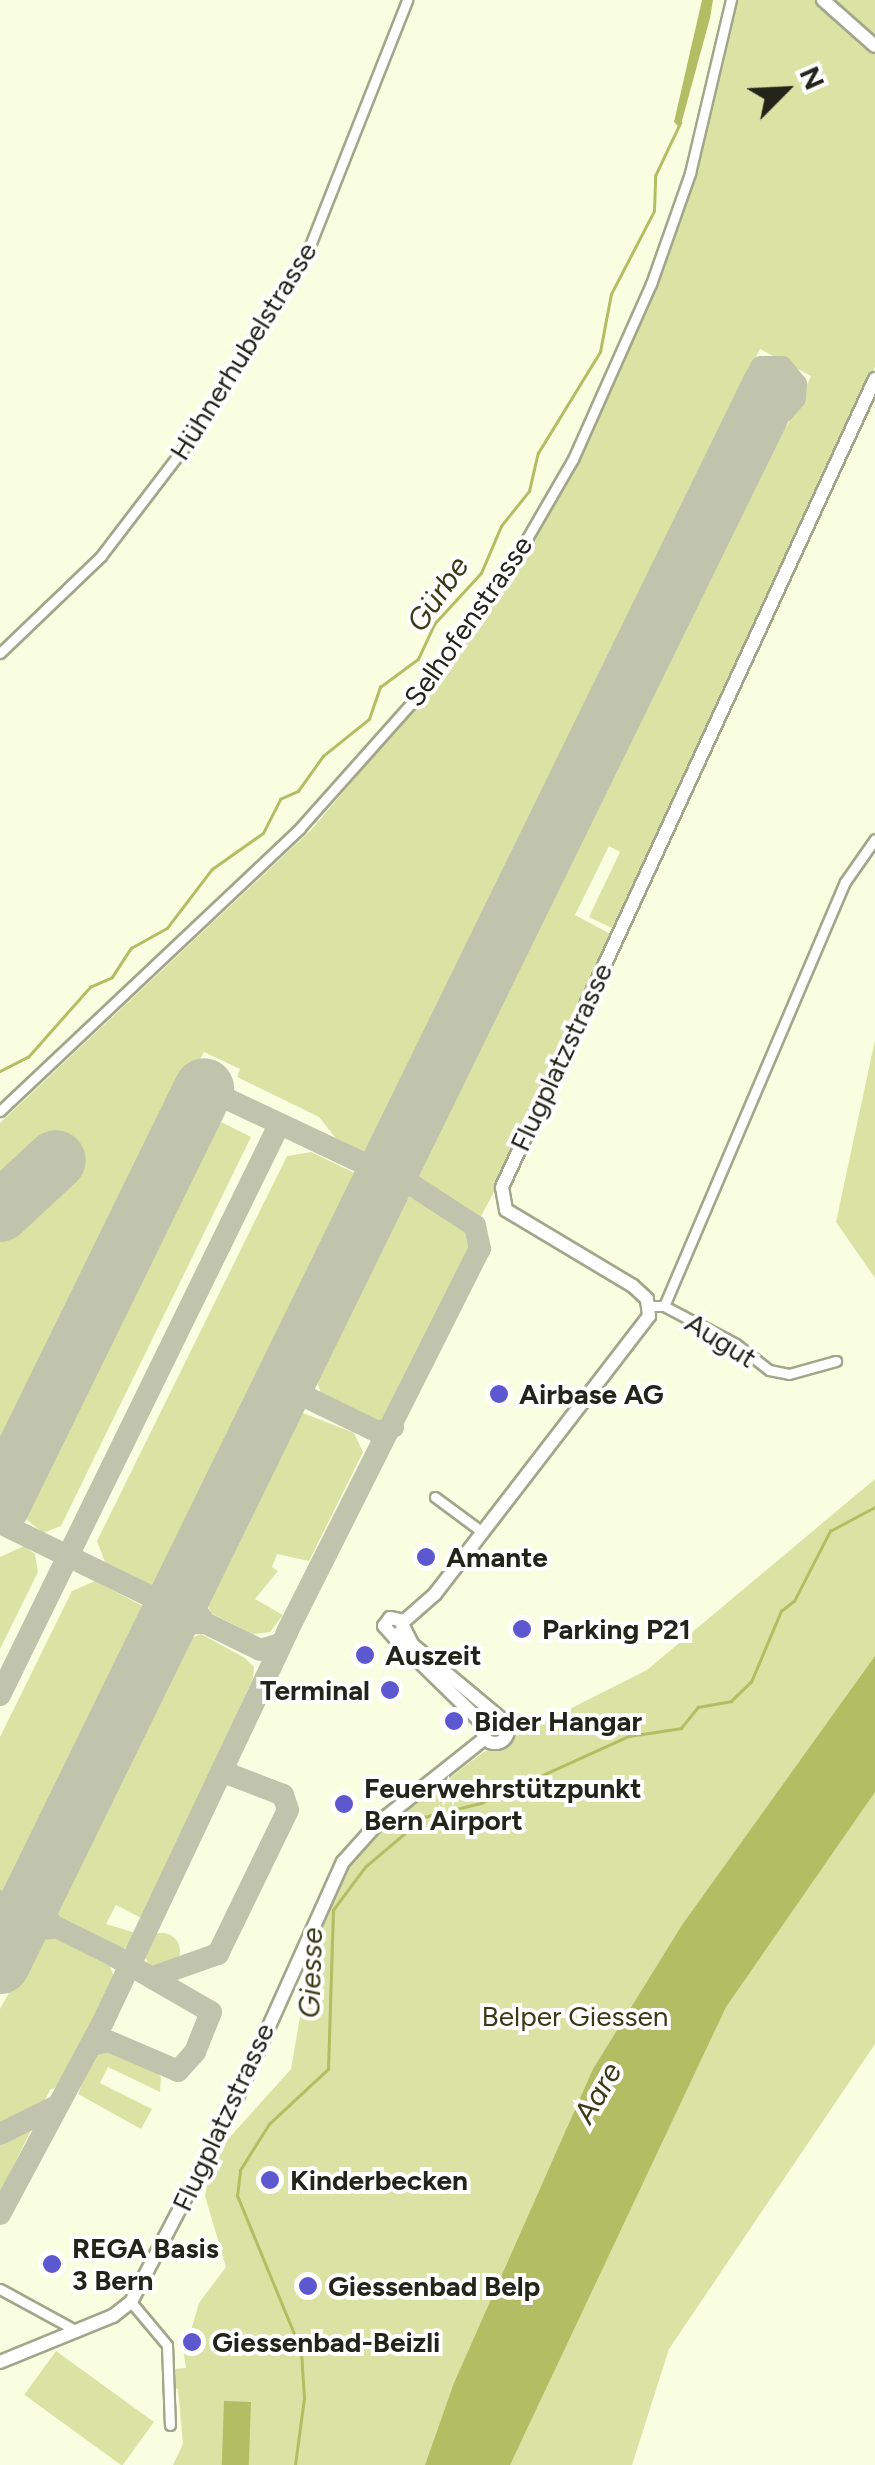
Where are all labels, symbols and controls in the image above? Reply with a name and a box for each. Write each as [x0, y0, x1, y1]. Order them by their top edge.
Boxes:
north arrow [735, 40, 835, 140]
text: N [792, 61, 832, 95]
street label: Hühnerhubelstrasse [162, 236, 324, 466]
street label: Selhofenstrasse [397, 529, 539, 713]
water label: Gürbe [399, 549, 477, 639]
street label: Flugplatzstrasse [503, 958, 619, 1156]
street label: Augut [679, 1305, 763, 1375]
place label: Airbase AG [519, 1377, 664, 1411]
marker: Airbase AG [488, 1383, 510, 1405]
place label: Amante [446, 1540, 548, 1574]
marker: Amante [415, 1546, 437, 1568]
place label: Parking P21 [542, 1612, 691, 1646]
marker: Parking P21 [511, 1618, 533, 1640]
place label: Auszeit [385, 1638, 481, 1672]
marker: Auszeit [354, 1644, 376, 1666]
place label: Terminal [260, 1673, 370, 1707]
marker: Terminal [379, 1679, 401, 1701]
place label: Bider Hangar [474, 1704, 642, 1738]
marker: Bider Hangar [443, 1710, 465, 1732]
place label: Feuerwehrstützpunkt Bern Airport [364, 1771, 642, 1837]
marker: Feuerwehrstützpunkt Bern Airport [333, 1793, 355, 1815]
water label: Giesse [291, 1927, 331, 2019]
park label: Belper Giessen [482, 1999, 668, 2033]
street label: Flugplatzstrasse [165, 2018, 281, 2216]
water label: Aare [566, 2056, 630, 2130]
place label: Kinderbecken [290, 2163, 468, 2197]
marker: Kinderbecken [259, 2169, 281, 2191]
place label: REGA Basis 3 Bern [72, 2231, 219, 2297]
marker: REGA Basis 3 Bern [41, 2253, 63, 2275]
place label: Giessenbad Belp [328, 2269, 540, 2303]
marker: Giessenbad Belp [297, 2275, 319, 2297]
place label: Giessenbad-Beizli [212, 2325, 440, 2359]
marker: Giessenbad-Beizli [181, 2331, 203, 2353]

